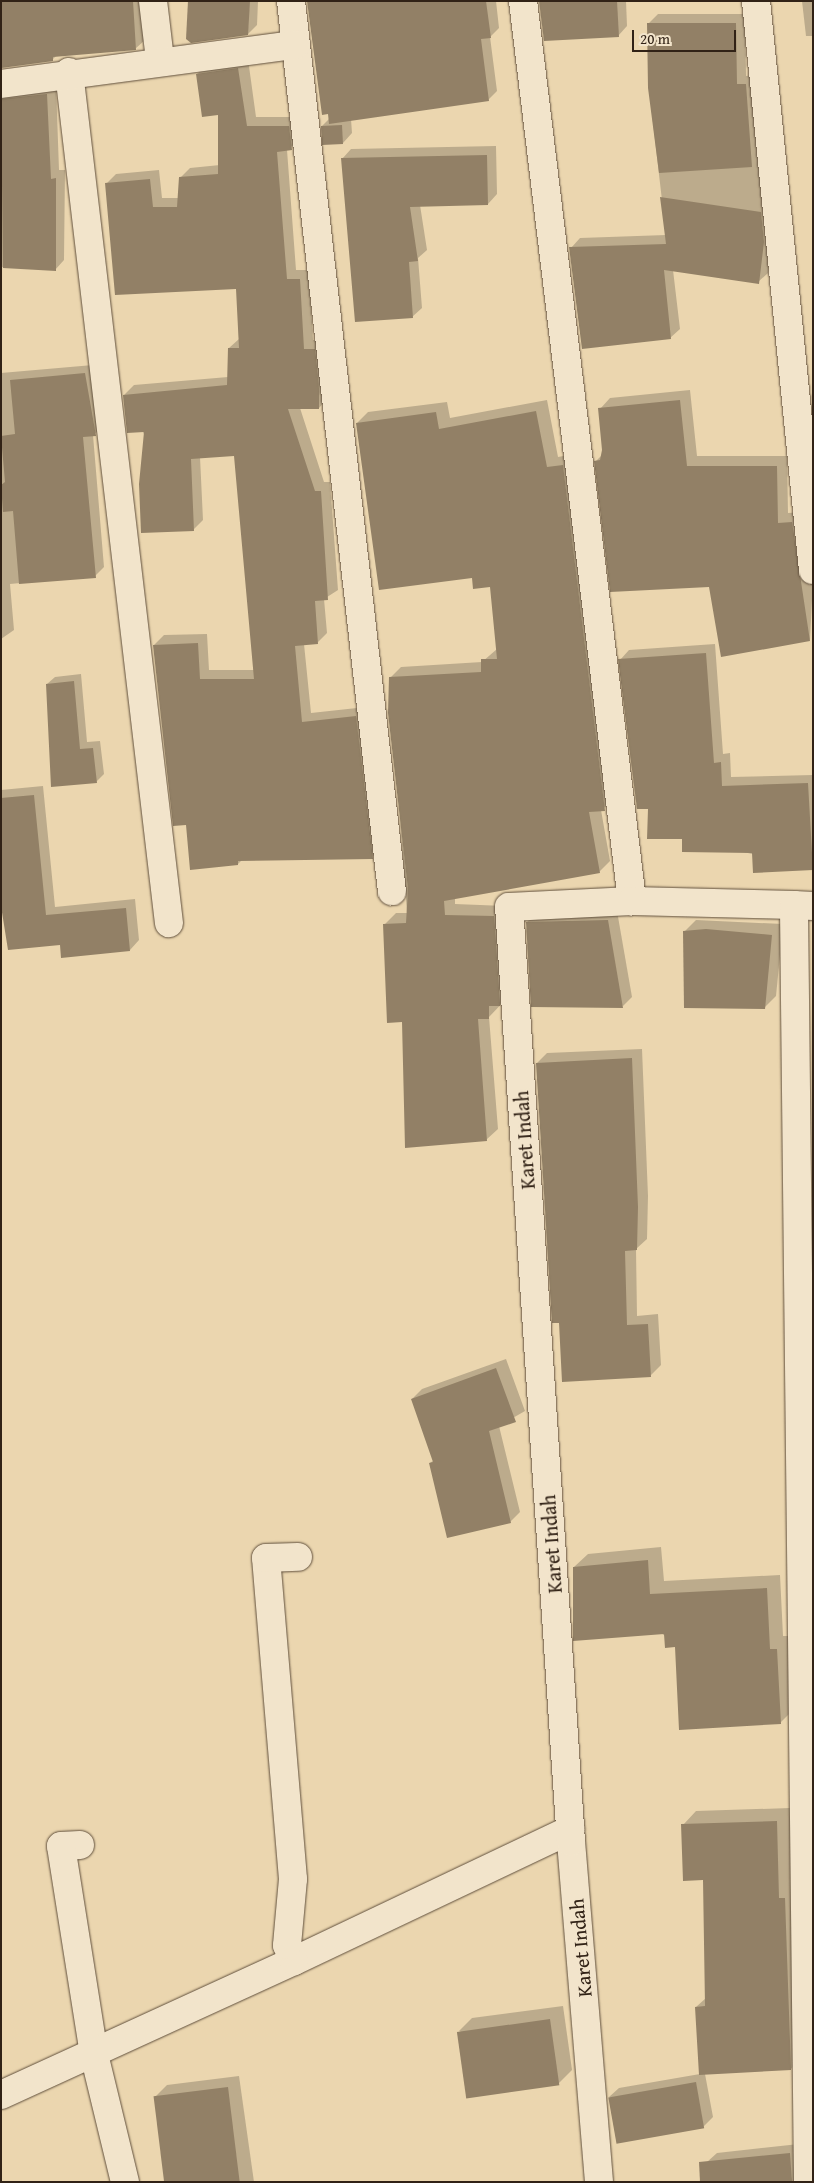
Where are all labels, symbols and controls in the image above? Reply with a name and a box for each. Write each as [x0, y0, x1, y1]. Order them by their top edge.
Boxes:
scale bar [634, 20, 738, 52]
text: 20 m [640, 28, 670, 49]
street label: Karet Indah [509, 1090, 539, 1190]
street label: Karet Indah [536, 1494, 566, 1594]
street label: Karet Indah [564, 1898, 596, 1998]

